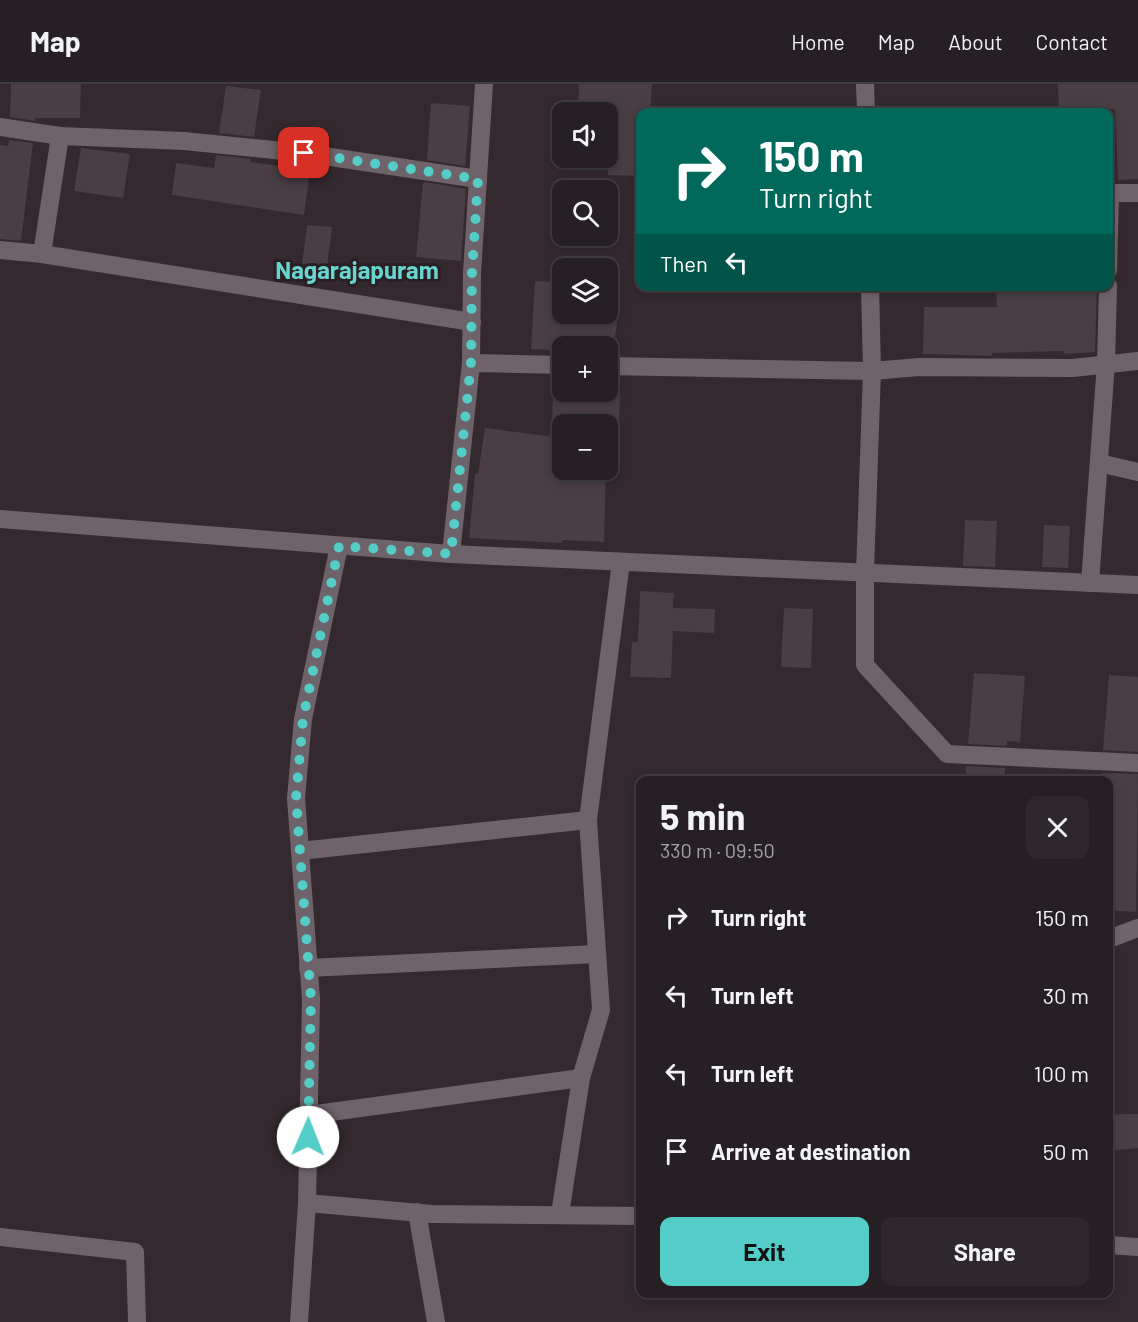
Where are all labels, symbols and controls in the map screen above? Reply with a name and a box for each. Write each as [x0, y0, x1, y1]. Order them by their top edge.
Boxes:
text: Map [30, 24, 81, 58]
text: Home [791, 29, 845, 54]
text: Map [878, 29, 915, 54]
text: About [948, 29, 1003, 54]
text: Contact [1036, 29, 1108, 54]
map controls [552, 102, 618, 480]
button: sound [552, 102, 618, 168]
pin [278, 127, 329, 178]
text: 150 m [759, 130, 864, 180]
icon: right [660, 132, 738, 210]
icon: arrive [287, 136, 320, 169]
button: search [552, 180, 618, 246]
text: Turn right [759, 181, 873, 213]
icon: left [720, 246, 753, 279]
text: Then [660, 250, 708, 276]
district label: Nagarajapuram [275, 255, 439, 284]
button: layers [552, 258, 618, 324]
button: + [552, 336, 618, 402]
button: − [552, 414, 618, 480]
text: 5 min [660, 794, 746, 837]
button: close [1026, 796, 1089, 859]
text: 330 m · 09:50 [660, 838, 775, 862]
icon: right [660, 901, 693, 934]
text: Turn right [711, 904, 806, 930]
text: 150 m [1035, 904, 1089, 930]
icon: left [660, 979, 693, 1012]
text: Turn left [711, 982, 794, 1008]
text: 30 m [1043, 982, 1089, 1008]
icon: left [660, 1057, 693, 1090]
text: Turn left [711, 1060, 794, 1086]
text: 100 m [1034, 1060, 1089, 1086]
position arrow [276, 1105, 340, 1169]
icon: arrive [660, 1135, 693, 1168]
text: Arrive at destination [711, 1138, 910, 1164]
text: 50 m [1043, 1138, 1089, 1164]
button: Exit [660, 1217, 869, 1286]
button: Share [881, 1217, 1089, 1286]

